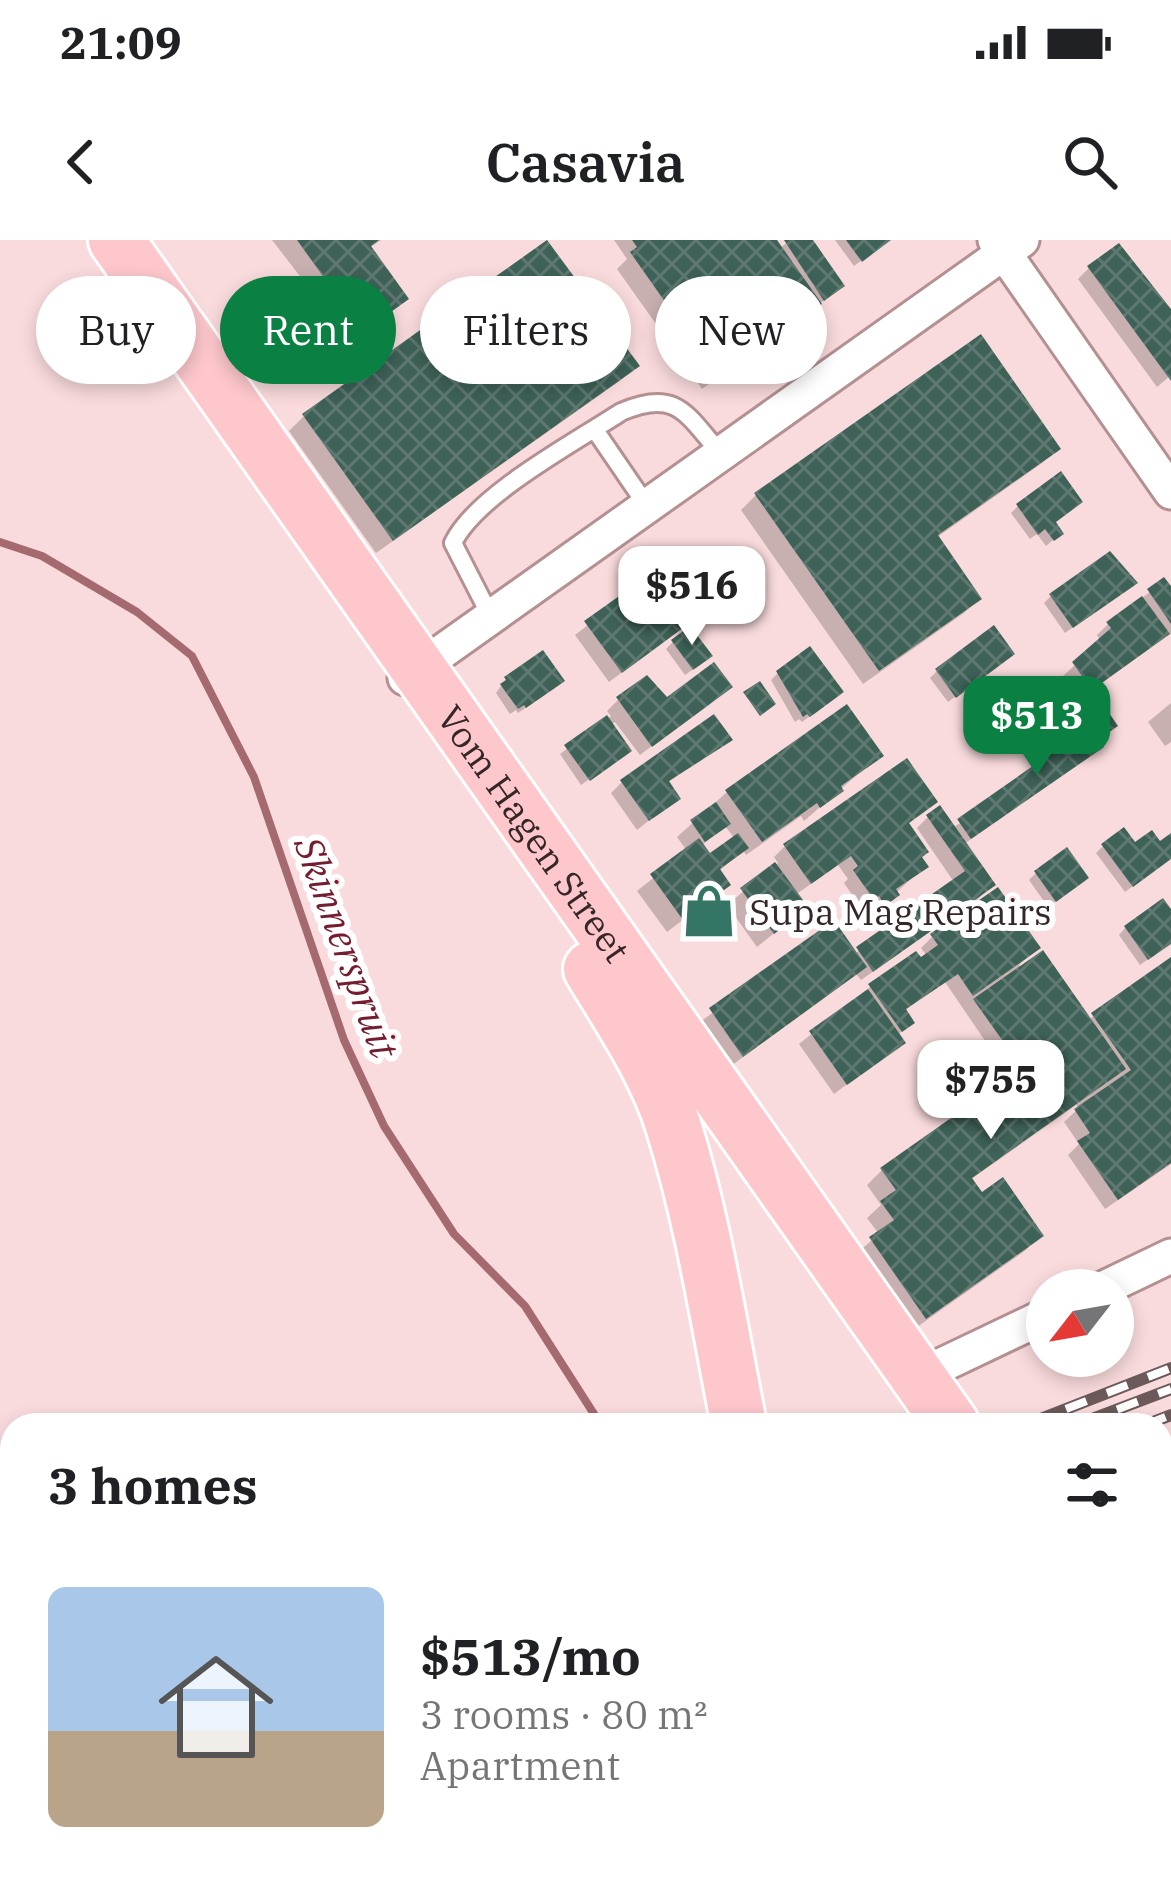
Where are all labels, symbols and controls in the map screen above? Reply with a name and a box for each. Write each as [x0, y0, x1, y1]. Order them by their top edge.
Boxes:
text: 21:09 [60, 13, 182, 71]
text: Casavia [486, 127, 685, 197]
icon: back [48, 129, 114, 195]
icon: search [1057, 129, 1123, 195]
chip: Buy [36, 276, 196, 384]
chip: Rent [220, 276, 396, 384]
chip: Filters [420, 276, 631, 384]
chip: New [655, 276, 827, 384]
pin: $516 [621, 546, 763, 648]
text: $516 [645, 559, 739, 610]
pin: $513 [966, 676, 1108, 778]
text: $513 [990, 689, 1084, 740]
street label: Vom Hagen Street [428, 695, 641, 971]
water label: Skinnerspruit [283, 828, 411, 1066]
shop icon: Supa Mag Repairs [680, 882, 738, 940]
place label: Supa Mag Repairs [749, 888, 1052, 935]
pin: $755 [920, 1040, 1062, 1142]
text: $755 [944, 1053, 1038, 1104]
north arrow [1026, 1269, 1134, 1377]
map controls [1026, 1269, 1134, 1377]
text: 3 homes [48, 1452, 258, 1518]
icon: filters [1059, 1452, 1125, 1518]
text: $513/mo [420, 1623, 641, 1689]
icon: home [144, 1635, 288, 1779]
text: 3 rooms · 80 m² [420, 1689, 708, 1740]
text: Apartment [420, 1740, 620, 1791]

